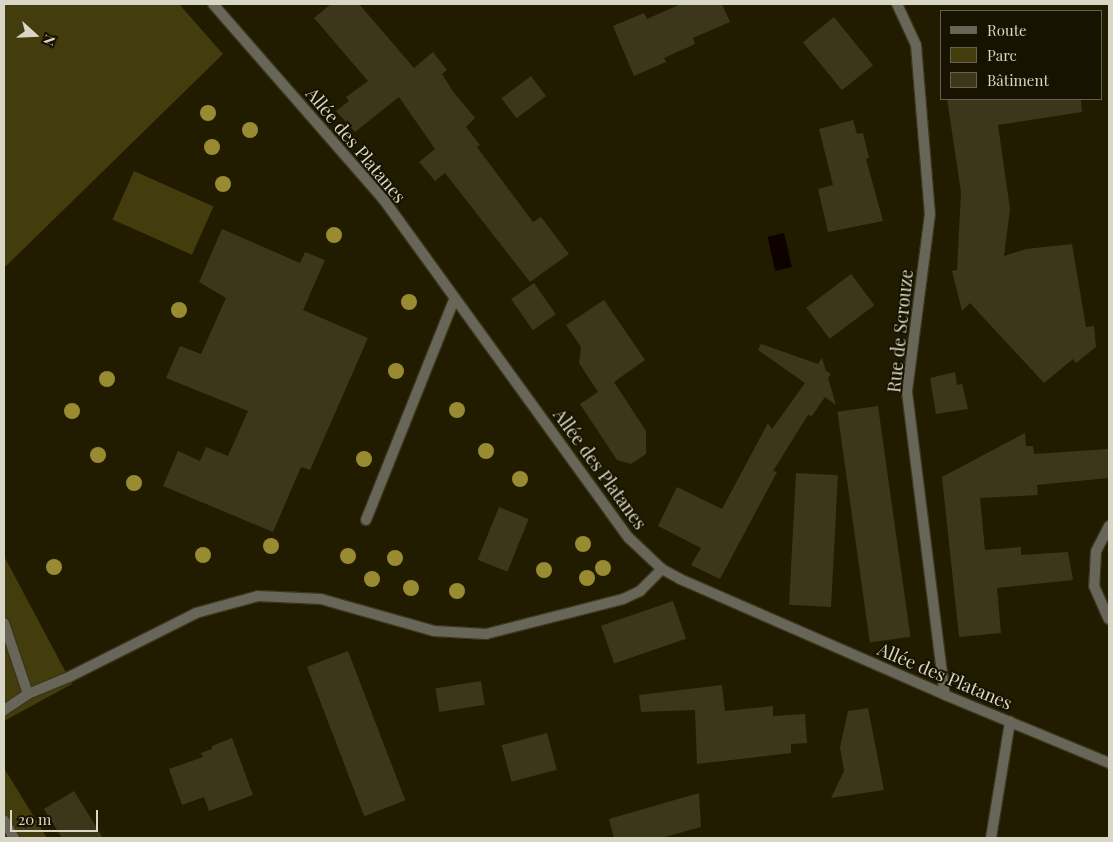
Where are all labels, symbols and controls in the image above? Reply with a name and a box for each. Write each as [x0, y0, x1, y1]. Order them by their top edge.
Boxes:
north arrow [10, 10, 60, 60]
legend [940, 10, 1103, 100]
text: Route [987, 20, 1027, 40]
text: N [39, 32, 60, 48]
text: Parc [987, 45, 1017, 65]
text: Bâtiment [987, 70, 1049, 90]
street label: Allée des Platanes [301, 83, 411, 207]
street label: Rue de Scrouze [883, 268, 917, 394]
street label: Allée des Platanes [549, 404, 651, 534]
street label: Allée des Platanes [875, 638, 1015, 714]
scale bar [12, 800, 100, 832]
text: 20 m [18, 809, 51, 829]

